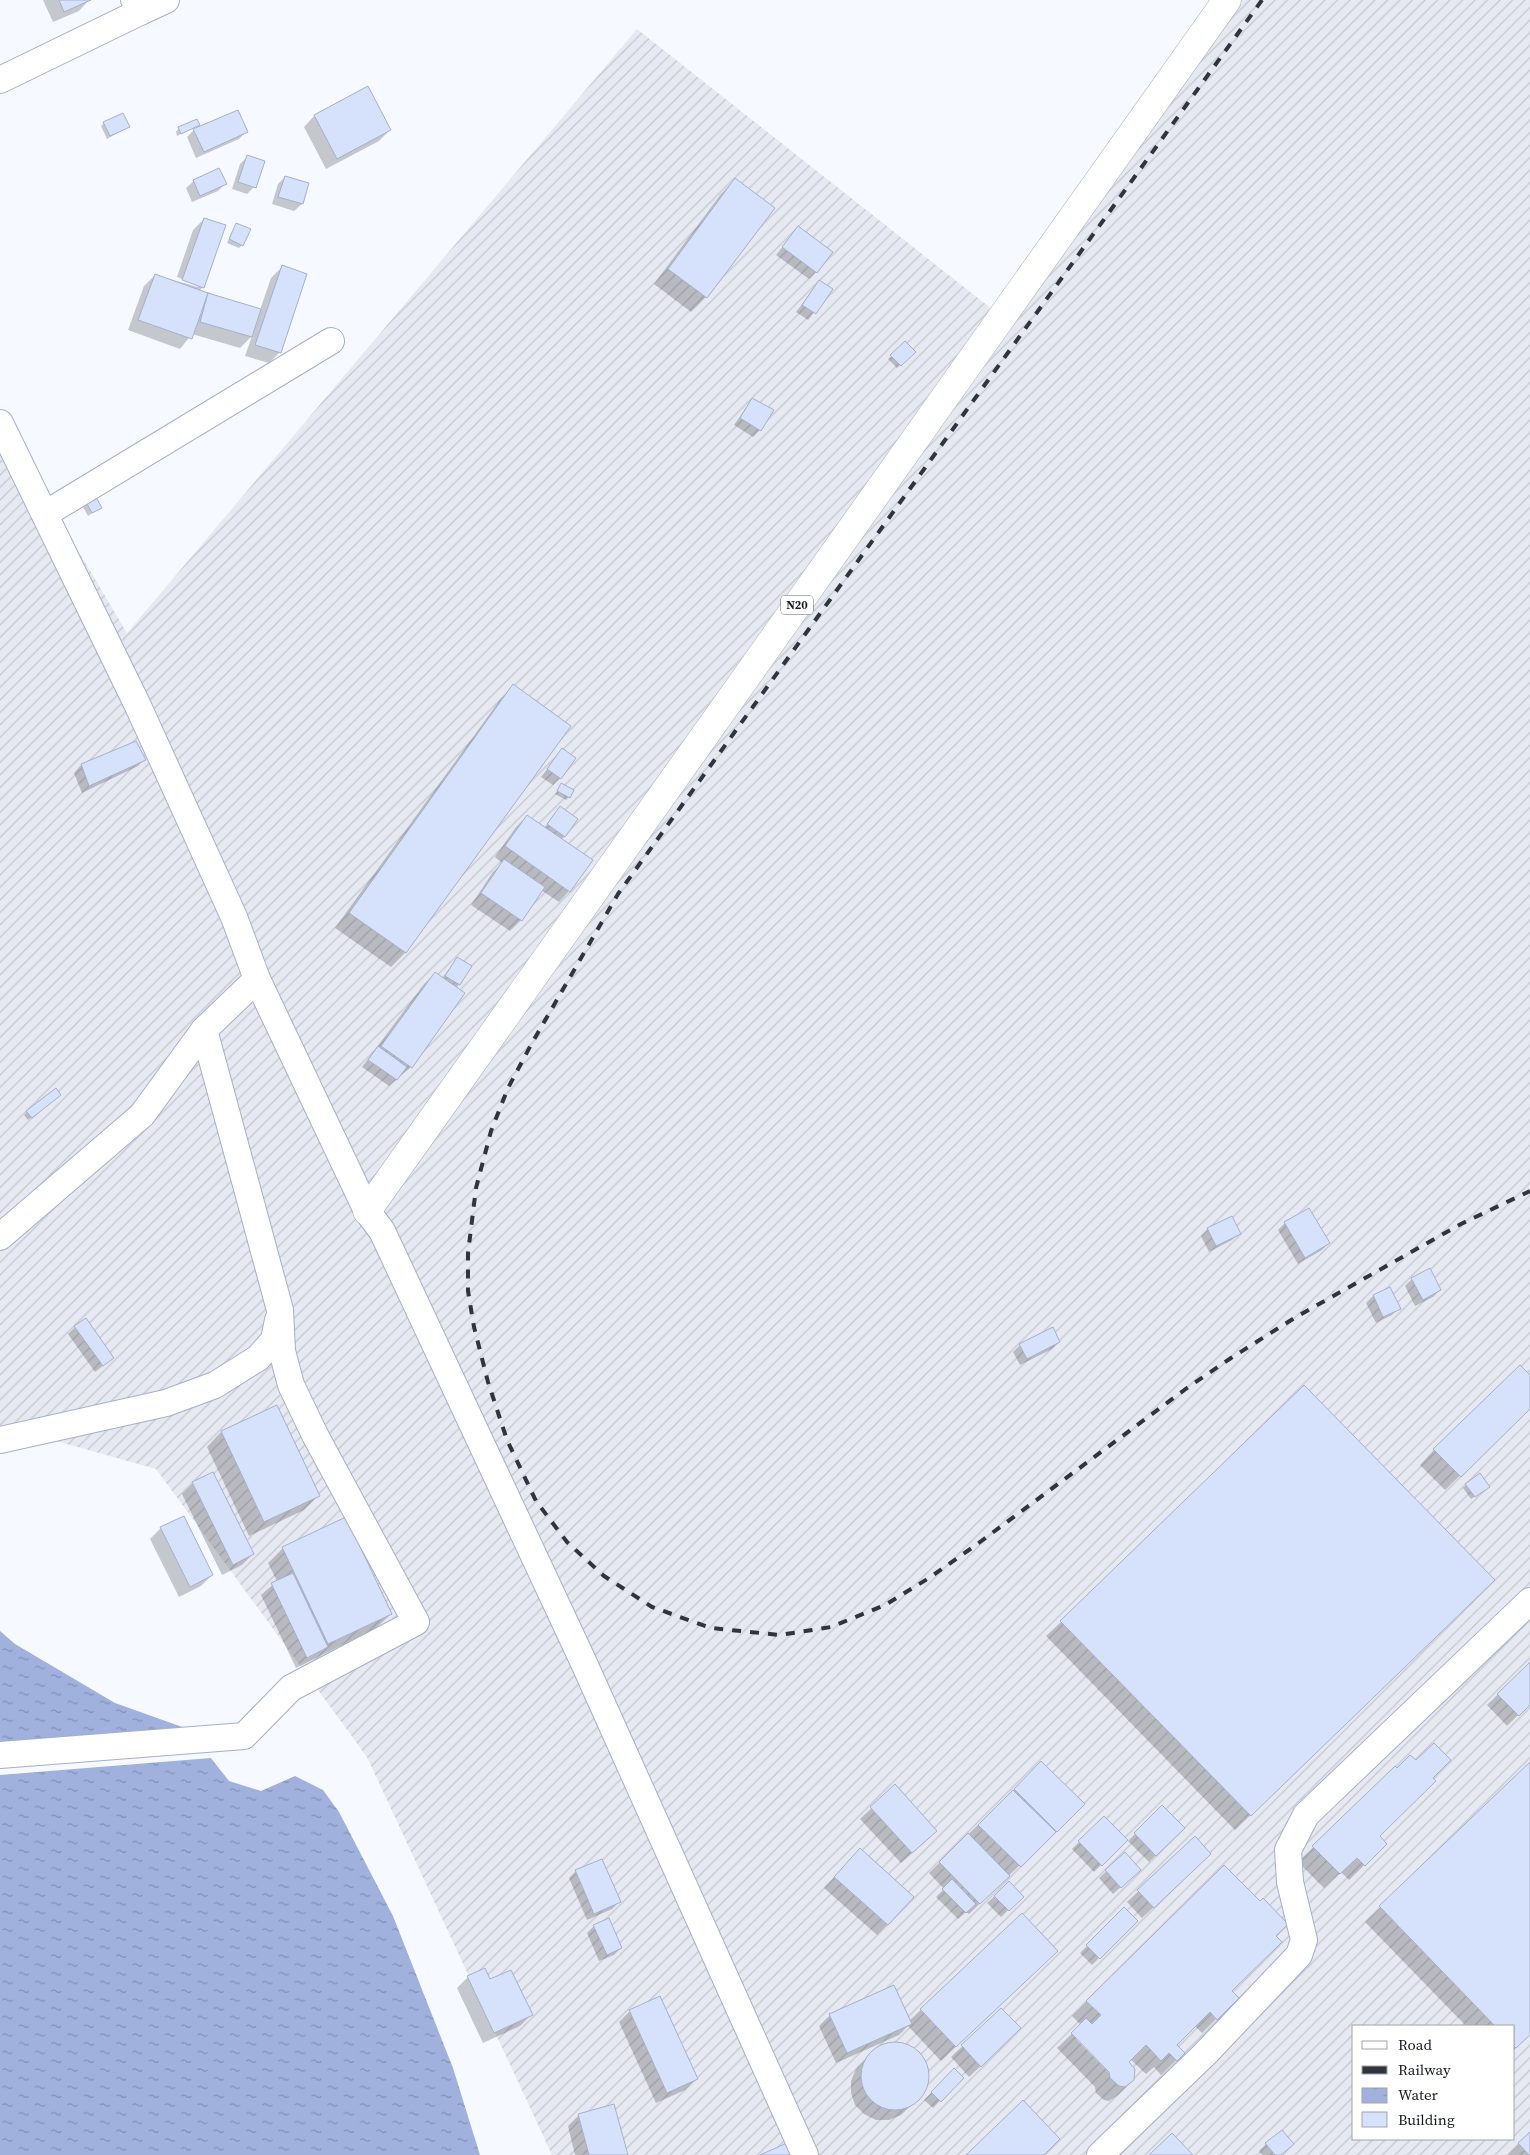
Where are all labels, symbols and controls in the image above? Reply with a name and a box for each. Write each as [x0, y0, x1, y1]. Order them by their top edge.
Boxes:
road number: N20 [781, 596, 813, 614]
legend [1352, 2025, 1515, 2140]
text: Road [1398, 2034, 1432, 2055]
text: Railway [1398, 2059, 1451, 2080]
text: Water [1398, 2084, 1439, 2105]
text: Building [1398, 2109, 1455, 2130]

